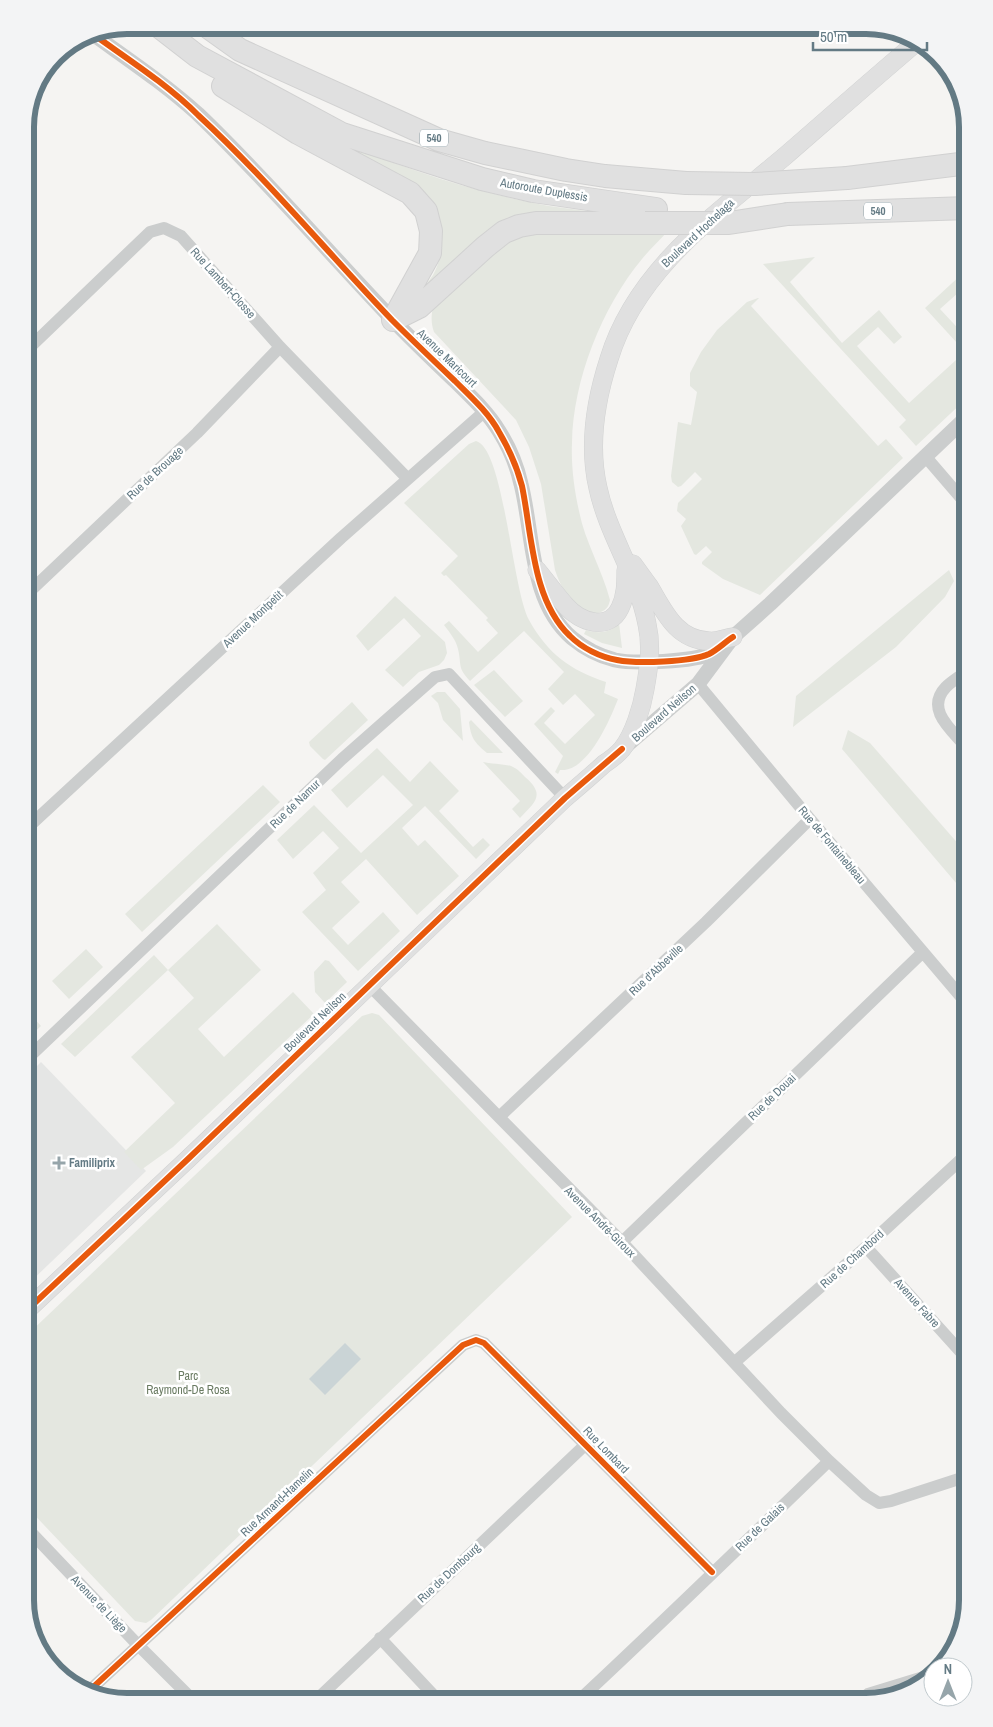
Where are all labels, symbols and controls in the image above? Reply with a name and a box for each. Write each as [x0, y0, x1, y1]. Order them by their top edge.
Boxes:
scale bar [813, 20, 927, 52]
text: 50 m [820, 26, 847, 47]
road number: 540 [420, 130, 448, 146]
street label: Autoroute Duplessis [498, 174, 589, 206]
street label: Boulevard Hochelaga [658, 195, 738, 271]
road number: 540 [864, 202, 892, 220]
street label: Rue Lambert-Closse [187, 244, 259, 322]
street label: Avenue Maricourt [413, 325, 481, 391]
street label: Rue de Brouage [123, 443, 187, 503]
street label: Avenue Montpetit [219, 587, 287, 652]
street label: Boulevard Neilson [628, 681, 700, 745]
street label: Rue de Namur [266, 776, 324, 832]
street label: Rue de Fontainebleau [795, 803, 869, 887]
street label: Rue d'Abbeville [625, 941, 687, 999]
street label: Boulevard Neilson [281, 988, 349, 1056]
street label: Rue de Douai [745, 1070, 799, 1124]
place label: Familiprix [69, 1155, 116, 1171]
marker: Familiprix [53, 1157, 65, 1169]
street label: Avenue André-Giroux [560, 1182, 639, 1261]
street label: Rue de Chambord [817, 1226, 887, 1292]
street label: Avenue Fabre [890, 1274, 943, 1331]
park label: Parc Raymond-De Rosa [146, 1368, 230, 1398]
street label: Rue Lombard [580, 1423, 632, 1477]
street label: Rue Armand-Hamelin [237, 1464, 317, 1540]
street label: Rue de Galais [732, 1499, 788, 1555]
street label: Rue de Dombourg [414, 1539, 484, 1606]
street label: Avenue de Liège [67, 1571, 131, 1636]
north arrow [923, 1657, 973, 1707]
text: N [944, 1660, 952, 1678]

